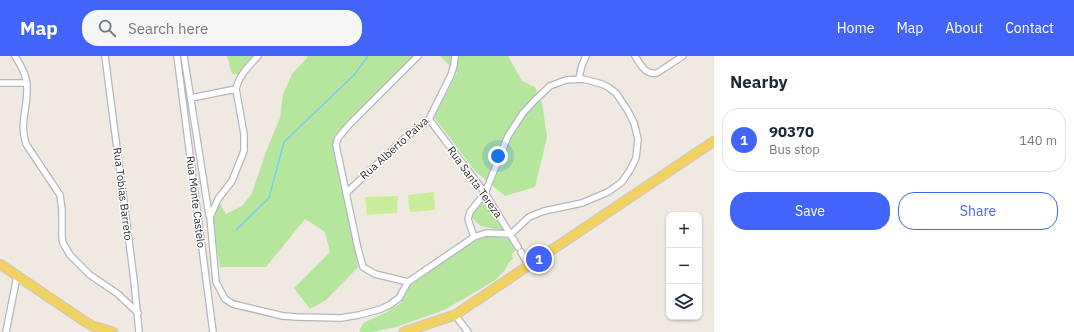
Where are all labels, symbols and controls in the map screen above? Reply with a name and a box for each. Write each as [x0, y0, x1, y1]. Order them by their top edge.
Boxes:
search box [82, 10, 362, 46]
text: Map [20, 16, 58, 40]
icon: search [96, 17, 118, 39]
text: Search here [128, 19, 208, 38]
text: Home [837, 19, 874, 37]
text: Map [896, 19, 923, 37]
text: About [945, 19, 983, 37]
text: Contact [1005, 19, 1054, 37]
text: Nearby [730, 71, 788, 93]
street label: Rua Alberto Paiva [357, 114, 431, 182]
text: 90370 [769, 122, 814, 141]
text: 1 [740, 132, 748, 149]
text: 140 m [1019, 132, 1057, 149]
text: Bus stop [769, 141, 820, 158]
street label: Rua Santa Tereza [444, 143, 506, 221]
your location [488, 146, 508, 166]
street label: Rua Tobias Barreto [110, 147, 136, 241]
street label: Rua Monte Castelo [183, 155, 209, 249]
button: Save [730, 192, 890, 230]
button: Share [898, 192, 1058, 230]
map controls [666, 212, 702, 320]
button: + [666, 212, 702, 248]
pin: 1 [526, 244, 552, 274]
button: − [666, 248, 702, 284]
button: layers [666, 284, 702, 320]

